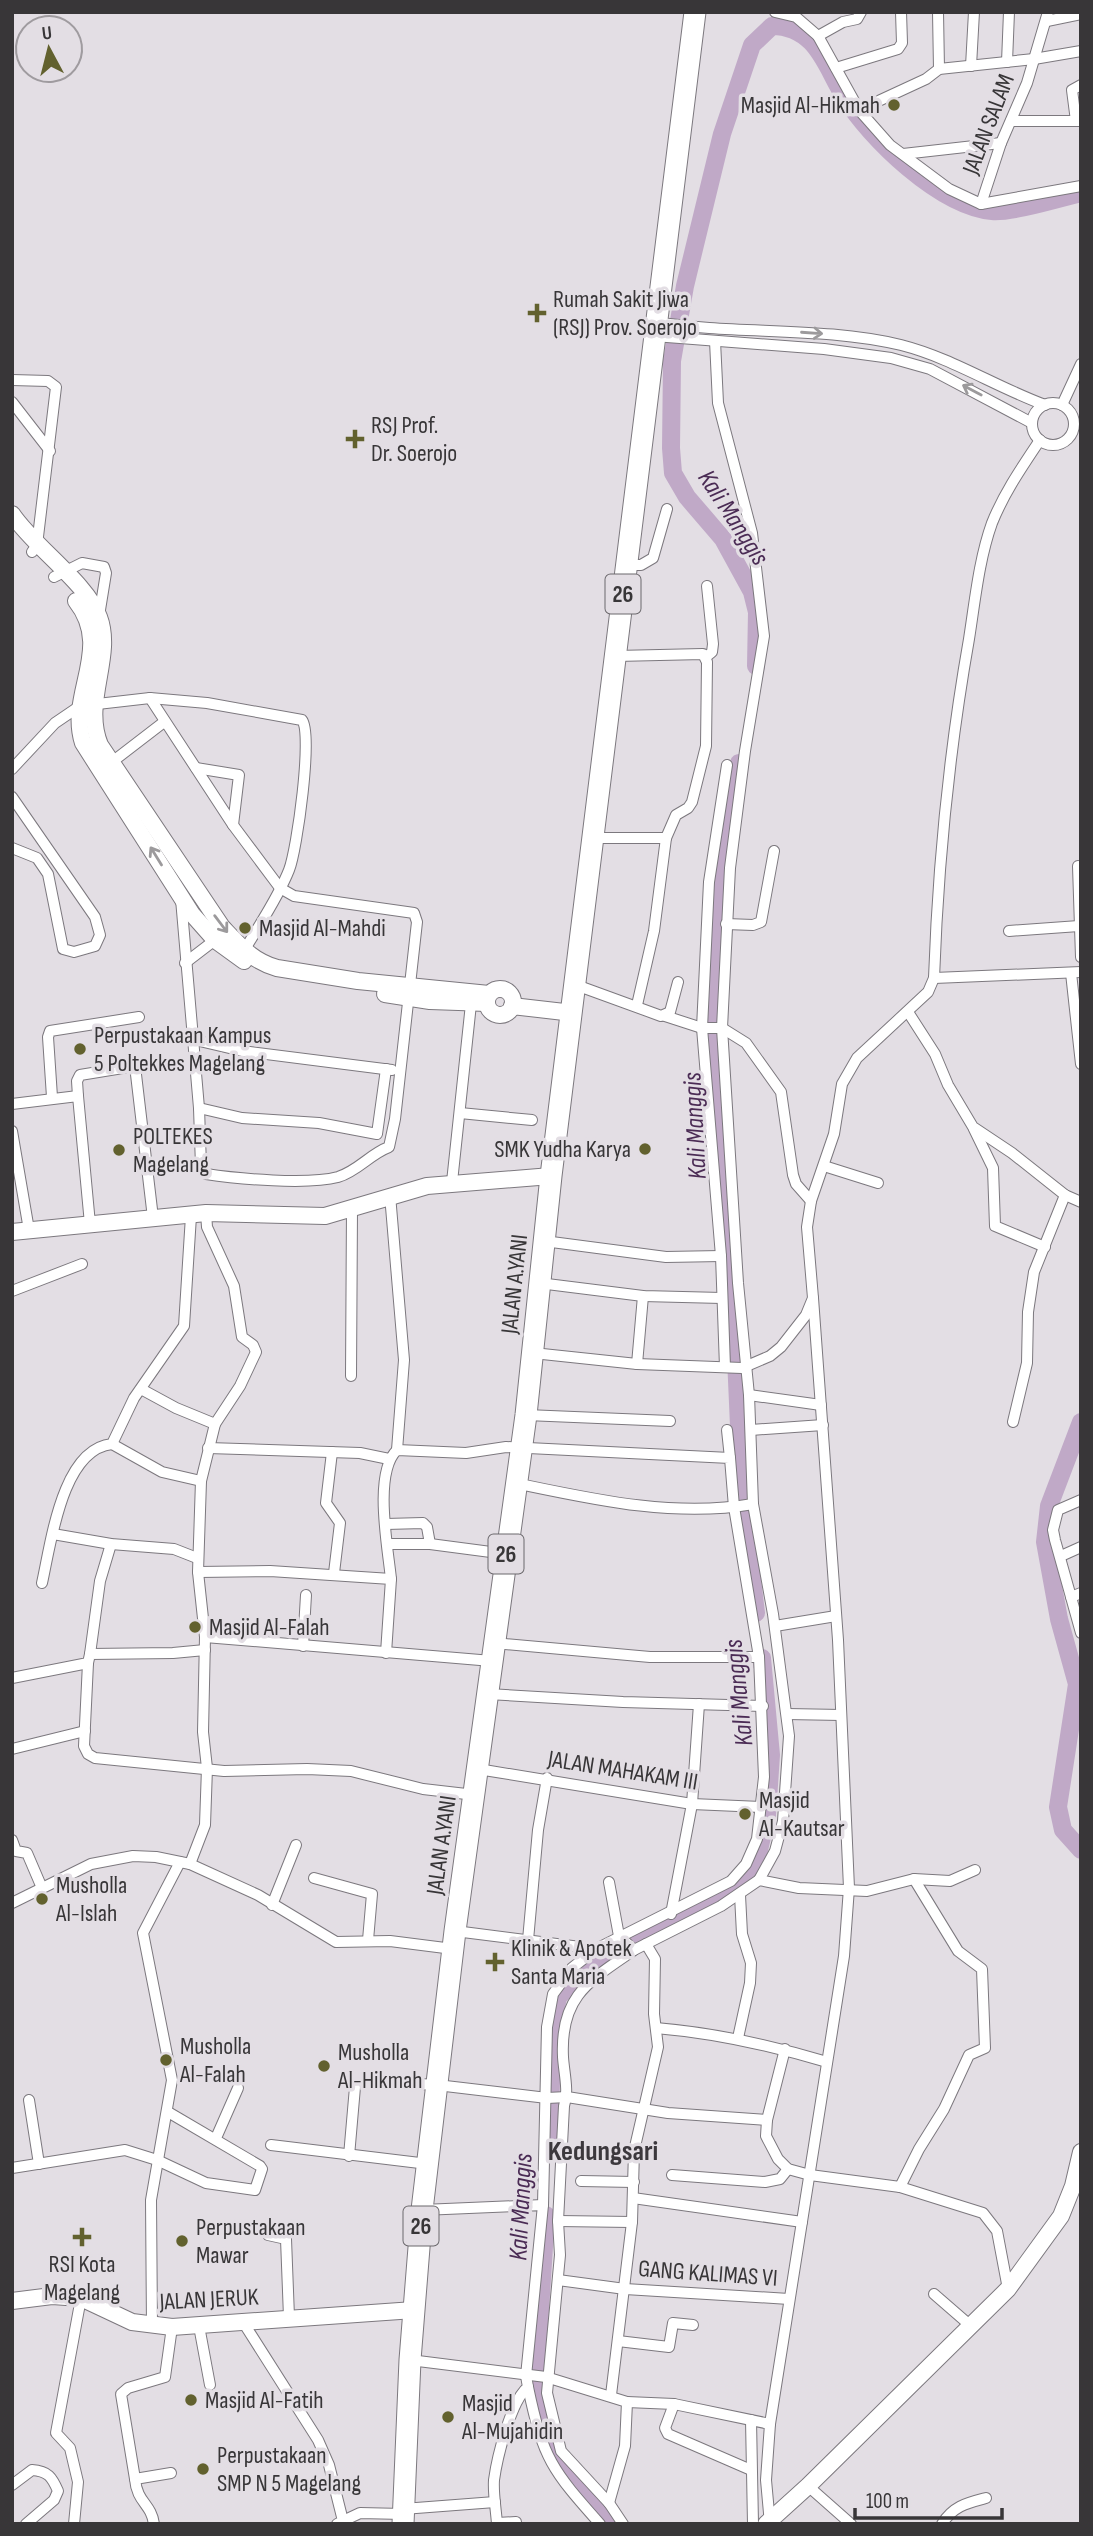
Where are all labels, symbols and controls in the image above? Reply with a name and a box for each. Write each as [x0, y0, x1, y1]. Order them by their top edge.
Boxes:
north arrow [14, 14, 84, 84]
text: U [41, 22, 53, 46]
street label: JALAN SALAM [956, 70, 1021, 179]
place label: Masjid Al-Hikmah [741, 91, 880, 120]
marker: Masjid Al-Hikmah [886, 97, 902, 113]
place label: Rumah Sakit Jiwa (RSJ) Prov. Soerojo [553, 285, 697, 342]
marker: Rumah Sakit Jiwa (RSJ) Prov. Soerojo [527, 303, 547, 323]
one-way arrow [800, 327, 823, 340]
one-way arrow [963, 383, 983, 397]
place label: RSJ Prof. Dr. Soerojo [371, 411, 457, 468]
marker: RSJ Prof. Dr. Soerojo [345, 429, 365, 449]
water label: Kali Manggis [691, 464, 775, 571]
road number: 26 [606, 574, 640, 614]
one-way arrow [148, 846, 162, 866]
one-way arrow [214, 914, 229, 933]
place label: Masjid Al-Mahdi [259, 914, 386, 943]
marker: Masjid Al-Mahdi [237, 920, 253, 936]
place label: Perpustakaan Kampus 5 Poltekkes Magelang [94, 1021, 271, 1078]
marker: Perpustakaan Kampus 5 Poltekkes Magelang [72, 1041, 88, 1057]
water label: Kali Manggis [677, 1072, 714, 1180]
place label: POLTEKES Magelang [133, 1122, 213, 1179]
place label: SMK Yudha Karya [494, 1135, 631, 1164]
marker: SMK Yudha Karya [637, 1141, 653, 1157]
marker: POLTEKES Magelang [111, 1142, 127, 1158]
street label: JALAN A.YANI [495, 1233, 534, 1336]
road number: 26 [489, 1534, 524, 1574]
place label: Masjid Al-Falah [209, 1613, 329, 1642]
marker: Masjid Al-Falah [187, 1619, 203, 1635]
water label: Kali Manggis [718, 1638, 761, 1748]
street label: JALAN MAHAKAM III [545, 1744, 700, 1797]
place label: Masjid Al-Kautsar [758, 1786, 845, 1843]
street label: JALAN A.YANI [420, 1794, 463, 1897]
marker: Masjid Al-Kautsar [737, 1806, 753, 1822]
place label: Musholla Al-Islah [55, 1871, 127, 1928]
marker: Musholla Al-Islah [34, 1891, 50, 1907]
place label: Klinik & Apotek Santa Maria [511, 1934, 632, 1991]
marker: Klinik & Apotek Santa Maria [485, 1952, 505, 1972]
place label: Musholla Al-Falah [179, 2032, 251, 2089]
place label: Musholla Al-Hikmah [337, 2038, 423, 2095]
marker: Musholla Al-Falah [158, 2052, 174, 2068]
marker: Musholla Al-Hikmah [316, 2058, 332, 2074]
district label: Kedungsari [548, 2135, 658, 2168]
water label: Kali Manggis [503, 2153, 540, 2261]
road number: 26 [404, 2206, 438, 2246]
place label: Perpustakaan Mawar [196, 2213, 306, 2270]
marker: RSI Kota Magelang [72, 2227, 92, 2247]
marker: Perpustakaan Mawar [174, 2233, 190, 2249]
place label: RSI Kota Magelang [44, 2250, 120, 2307]
street label: GANG KALIMAS VI [637, 2254, 779, 2293]
street label: JALAN JERUK [158, 2282, 259, 2317]
place label: Masjid Al-Fatih [205, 2386, 324, 2415]
place label: Masjid Al-Mujahidin [461, 2389, 563, 2446]
marker: Masjid Al-Fatih [183, 2392, 199, 2408]
marker: Masjid Al-Mujahidin [440, 2409, 456, 2425]
place label: Perpustakaan SMP N 5 Magelang [217, 2441, 361, 2498]
marker: Perpustakaan SMP N 5 Magelang [195, 2461, 211, 2477]
scale bar [855, 2476, 1002, 2520]
text: 100 m [866, 2489, 909, 2514]

